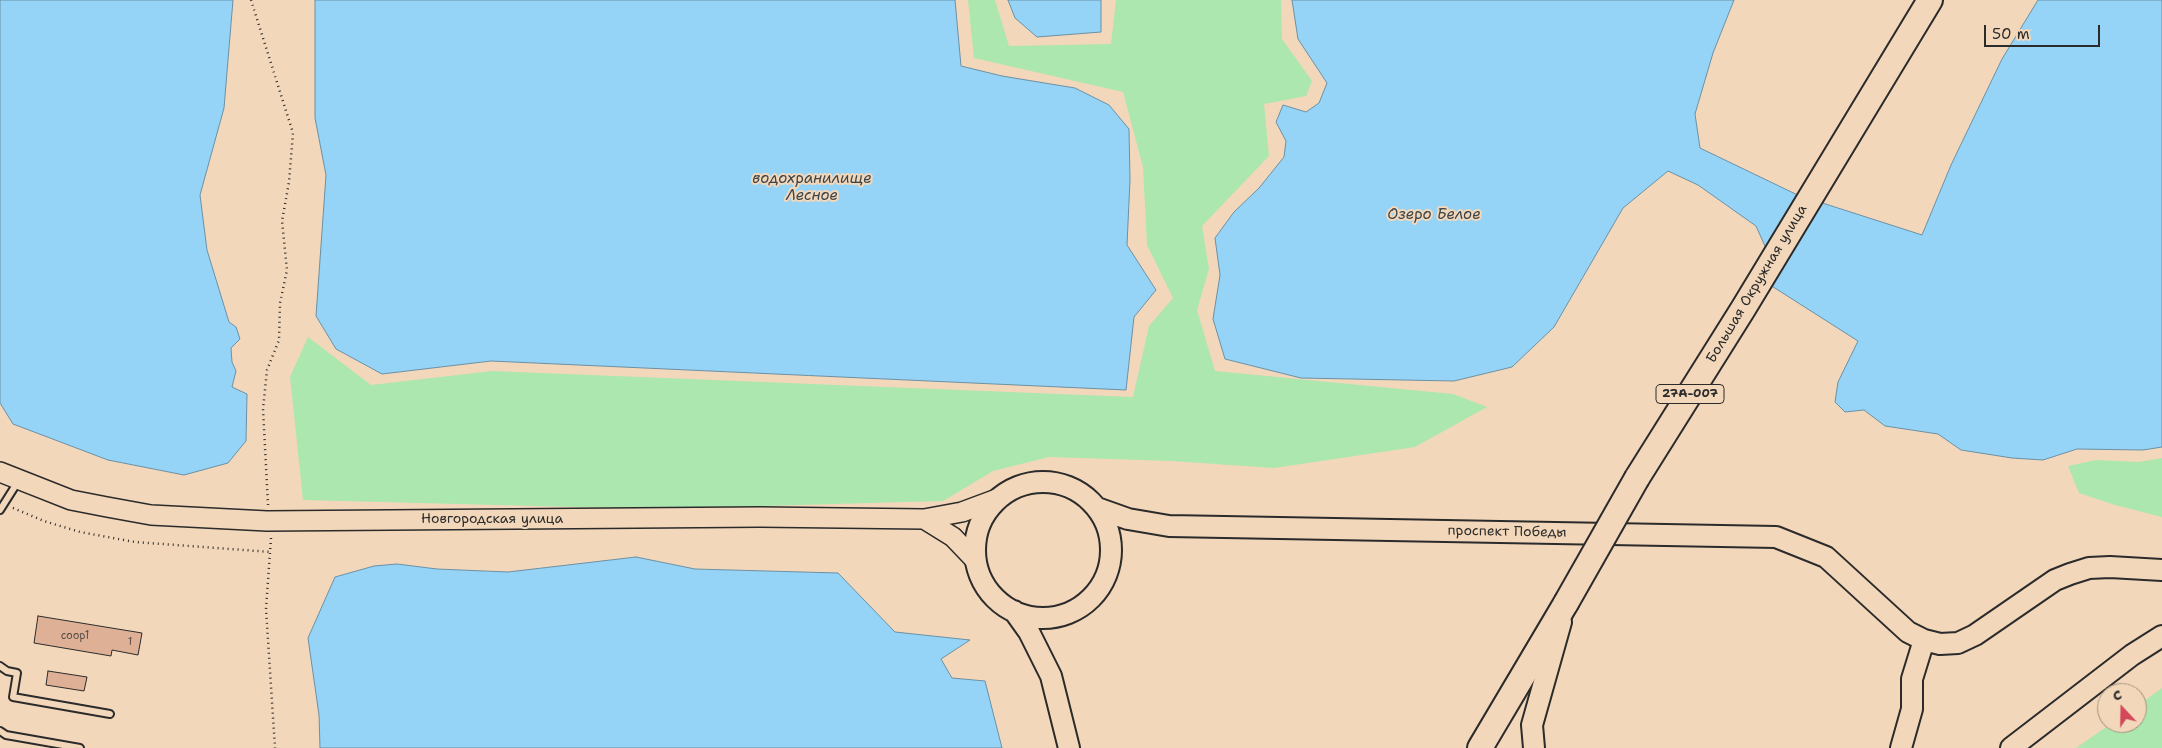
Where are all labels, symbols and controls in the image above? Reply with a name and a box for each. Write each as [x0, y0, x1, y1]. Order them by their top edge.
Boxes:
scale bar [1987, 15, 2103, 47]
text: 50 m [1992, 24, 2030, 44]
water label: водохранилище Лесное [752, 170, 872, 205]
street label: Большая Окружная улица [1703, 202, 1811, 366]
water label: Озеро Белое [1387, 206, 1481, 224]
road number: 27А-007 [1656, 384, 1724, 404]
street label: Новгородская улица [421, 511, 563, 527]
street label: проспект Победы [1447, 523, 1567, 541]
house number: соор1 [61, 629, 89, 643]
house number: 1 [128, 635, 132, 649]
north arrow [2097, 683, 2147, 733]
text: С [2110, 685, 2124, 705]

